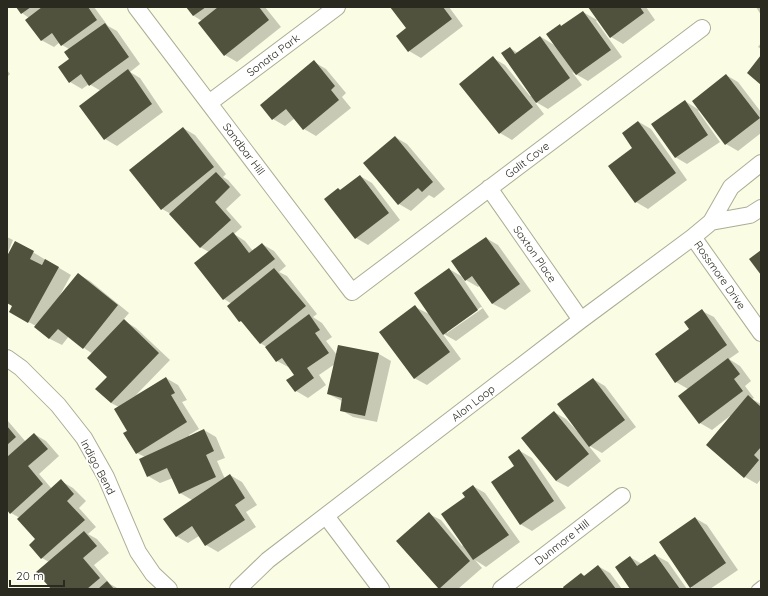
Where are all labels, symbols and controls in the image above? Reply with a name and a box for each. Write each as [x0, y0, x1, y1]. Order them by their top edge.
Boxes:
street label: Sonata Park [244, 31, 302, 79]
street label: Sandbar Hill [220, 120, 268, 178]
street label: Galit Cove [502, 139, 552, 181]
street label: Saxton Place [510, 223, 560, 285]
street label: Rossmore Drive [691, 238, 749, 312]
street label: Alon Loop [448, 381, 498, 424]
street label: Indigo Bend [78, 437, 118, 497]
street label: Dunmore Hill [532, 516, 592, 568]
scale bar [10, 562, 64, 588]
text: 20 m [16, 568, 44, 583]

